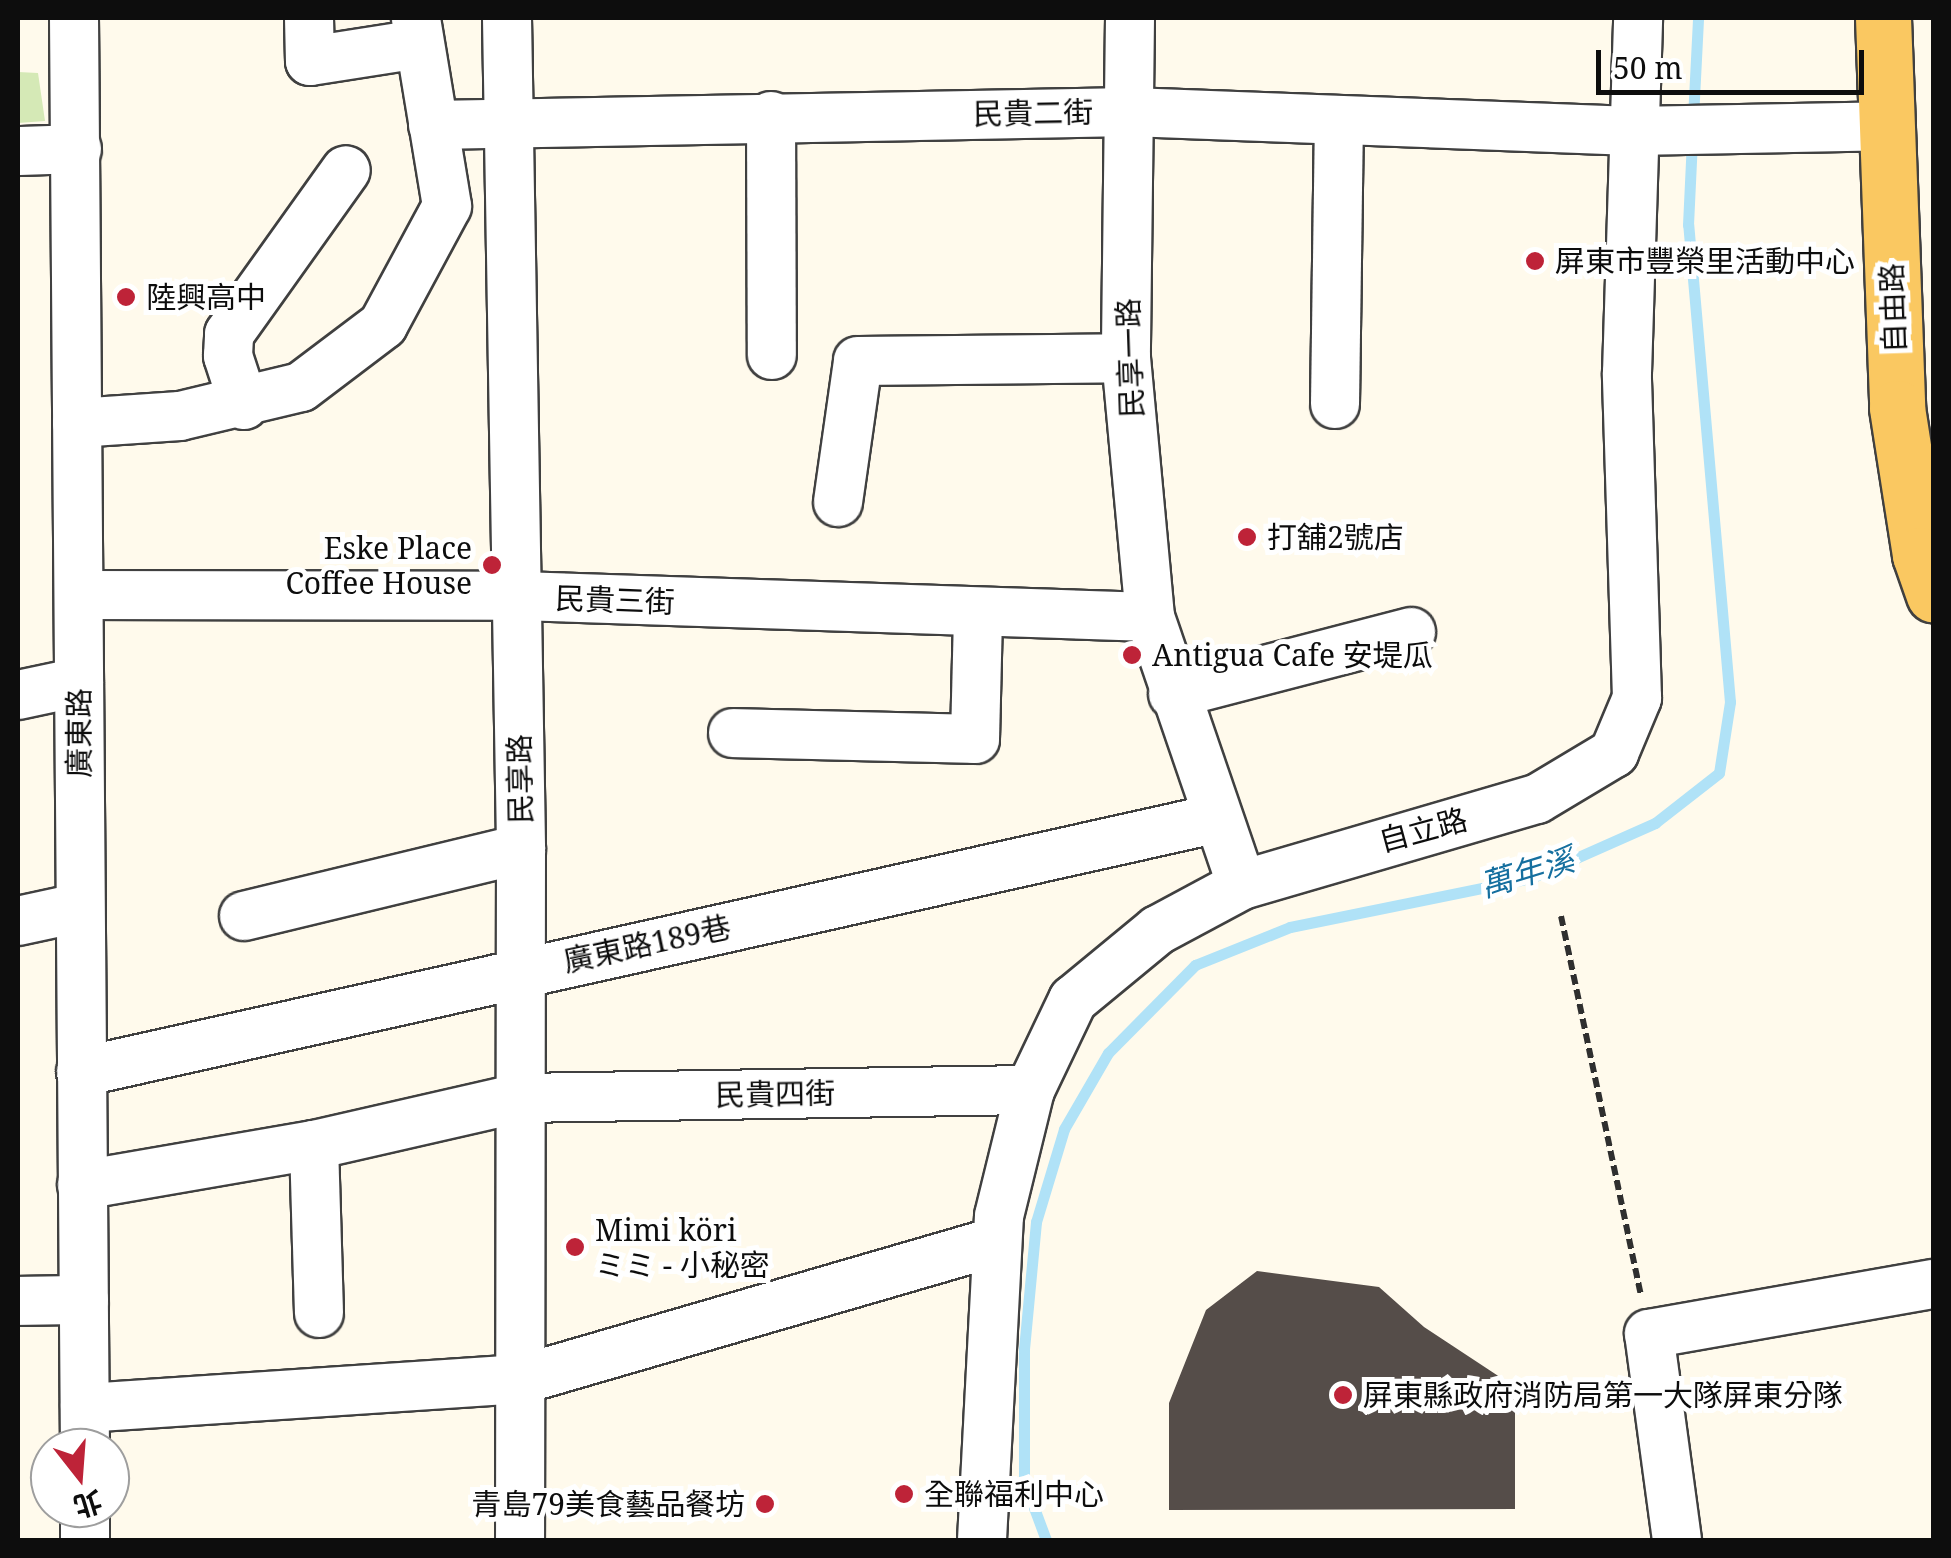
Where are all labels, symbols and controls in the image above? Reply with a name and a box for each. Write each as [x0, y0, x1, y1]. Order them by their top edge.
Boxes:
scale bar [1601, 30, 1868, 92]
text: 50 m [1613, 47, 1683, 88]
street label: 民貴二街 [973, 94, 1093, 132]
place label: 屏東市豐榮里活動中心 [1555, 243, 1855, 279]
marker: 屏東市豐榮里活動中心 [1524, 250, 1546, 272]
street label: 自由路 [1873, 262, 1913, 354]
place label: 陸興高中 [146, 279, 266, 315]
marker: 陸興高中 [115, 286, 137, 308]
street label: 民享一路 [1110, 297, 1150, 419]
place label: 打舖2號店 [1267, 519, 1404, 555]
marker: 打舖2號店 [1236, 526, 1258, 548]
place label: Eske Place Coffee House [285, 530, 472, 600]
marker: Eske Place Coffee House [481, 554, 503, 576]
street label: 民貴三街 [554, 580, 676, 620]
place label: Antigua Cafe 安堤瓜 [1152, 637, 1433, 673]
marker: Antigua Cafe 安堤瓜 [1121, 644, 1143, 666]
street label: 廣東路 [61, 688, 97, 778]
street label: 民享路 [501, 734, 539, 824]
street label: 自立路 [1375, 801, 1471, 859]
water label: 萬年溪 [1475, 840, 1579, 904]
street label: 廣東路189巷 [560, 909, 734, 979]
street label: 民貴四街 [715, 1075, 835, 1113]
place label: Mimi köri ミミ - 小秘密 [595, 1212, 770, 1282]
marker: Mimi köri ミミ - 小秘密 [564, 1236, 586, 1258]
place label: 屏東縣政府消防局第一大隊屏東分隊 [1363, 1377, 1843, 1413]
marker: 屏東縣政府消防局第一大隊屏東分隊 [1332, 1384, 1354, 1406]
north arrow [30, 1428, 130, 1528]
place label: 全聯福利中心 [924, 1476, 1104, 1512]
text: 北 [69, 1483, 107, 1527]
marker: 全聯福利中心 [893, 1483, 915, 1505]
place label: 青島79美食藝品餐坊 [471, 1486, 745, 1522]
marker: 青島79美食藝品餐坊 [754, 1493, 776, 1515]

